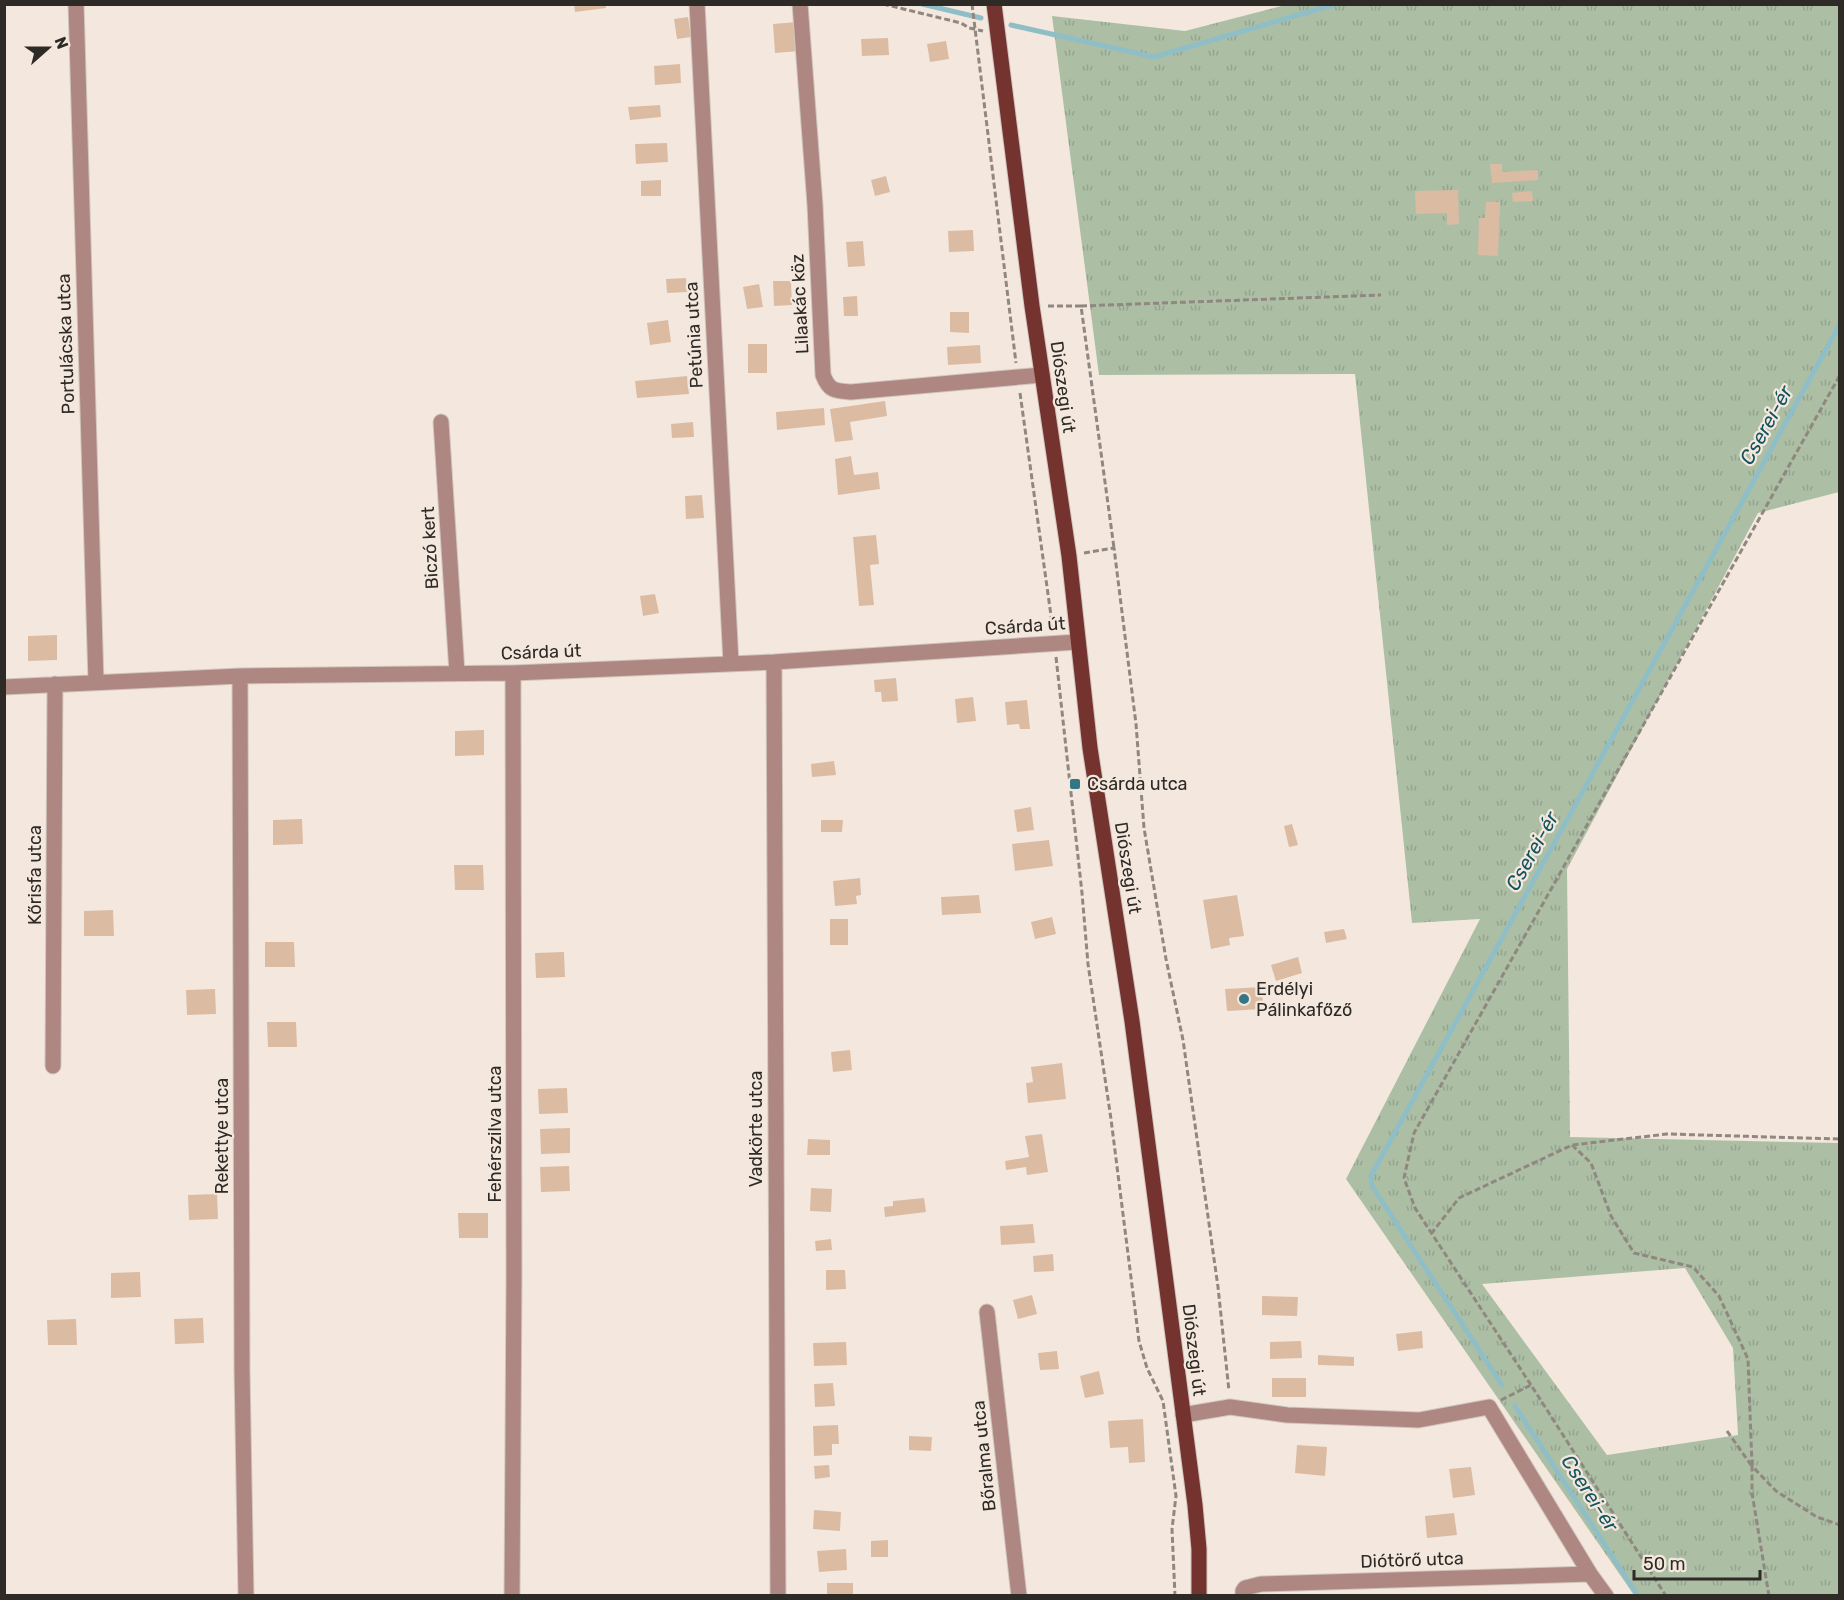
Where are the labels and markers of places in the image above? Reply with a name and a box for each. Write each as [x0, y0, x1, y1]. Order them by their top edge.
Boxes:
place label: Csárda utca [1087, 773, 1188, 795]
marker: Csárda utca [1068, 777, 1082, 791]
place label: Erdélyi Pálinkafőző [1256, 978, 1352, 1021]
marker: Erdélyi Pálinkafőző [1237, 992, 1251, 1006]

